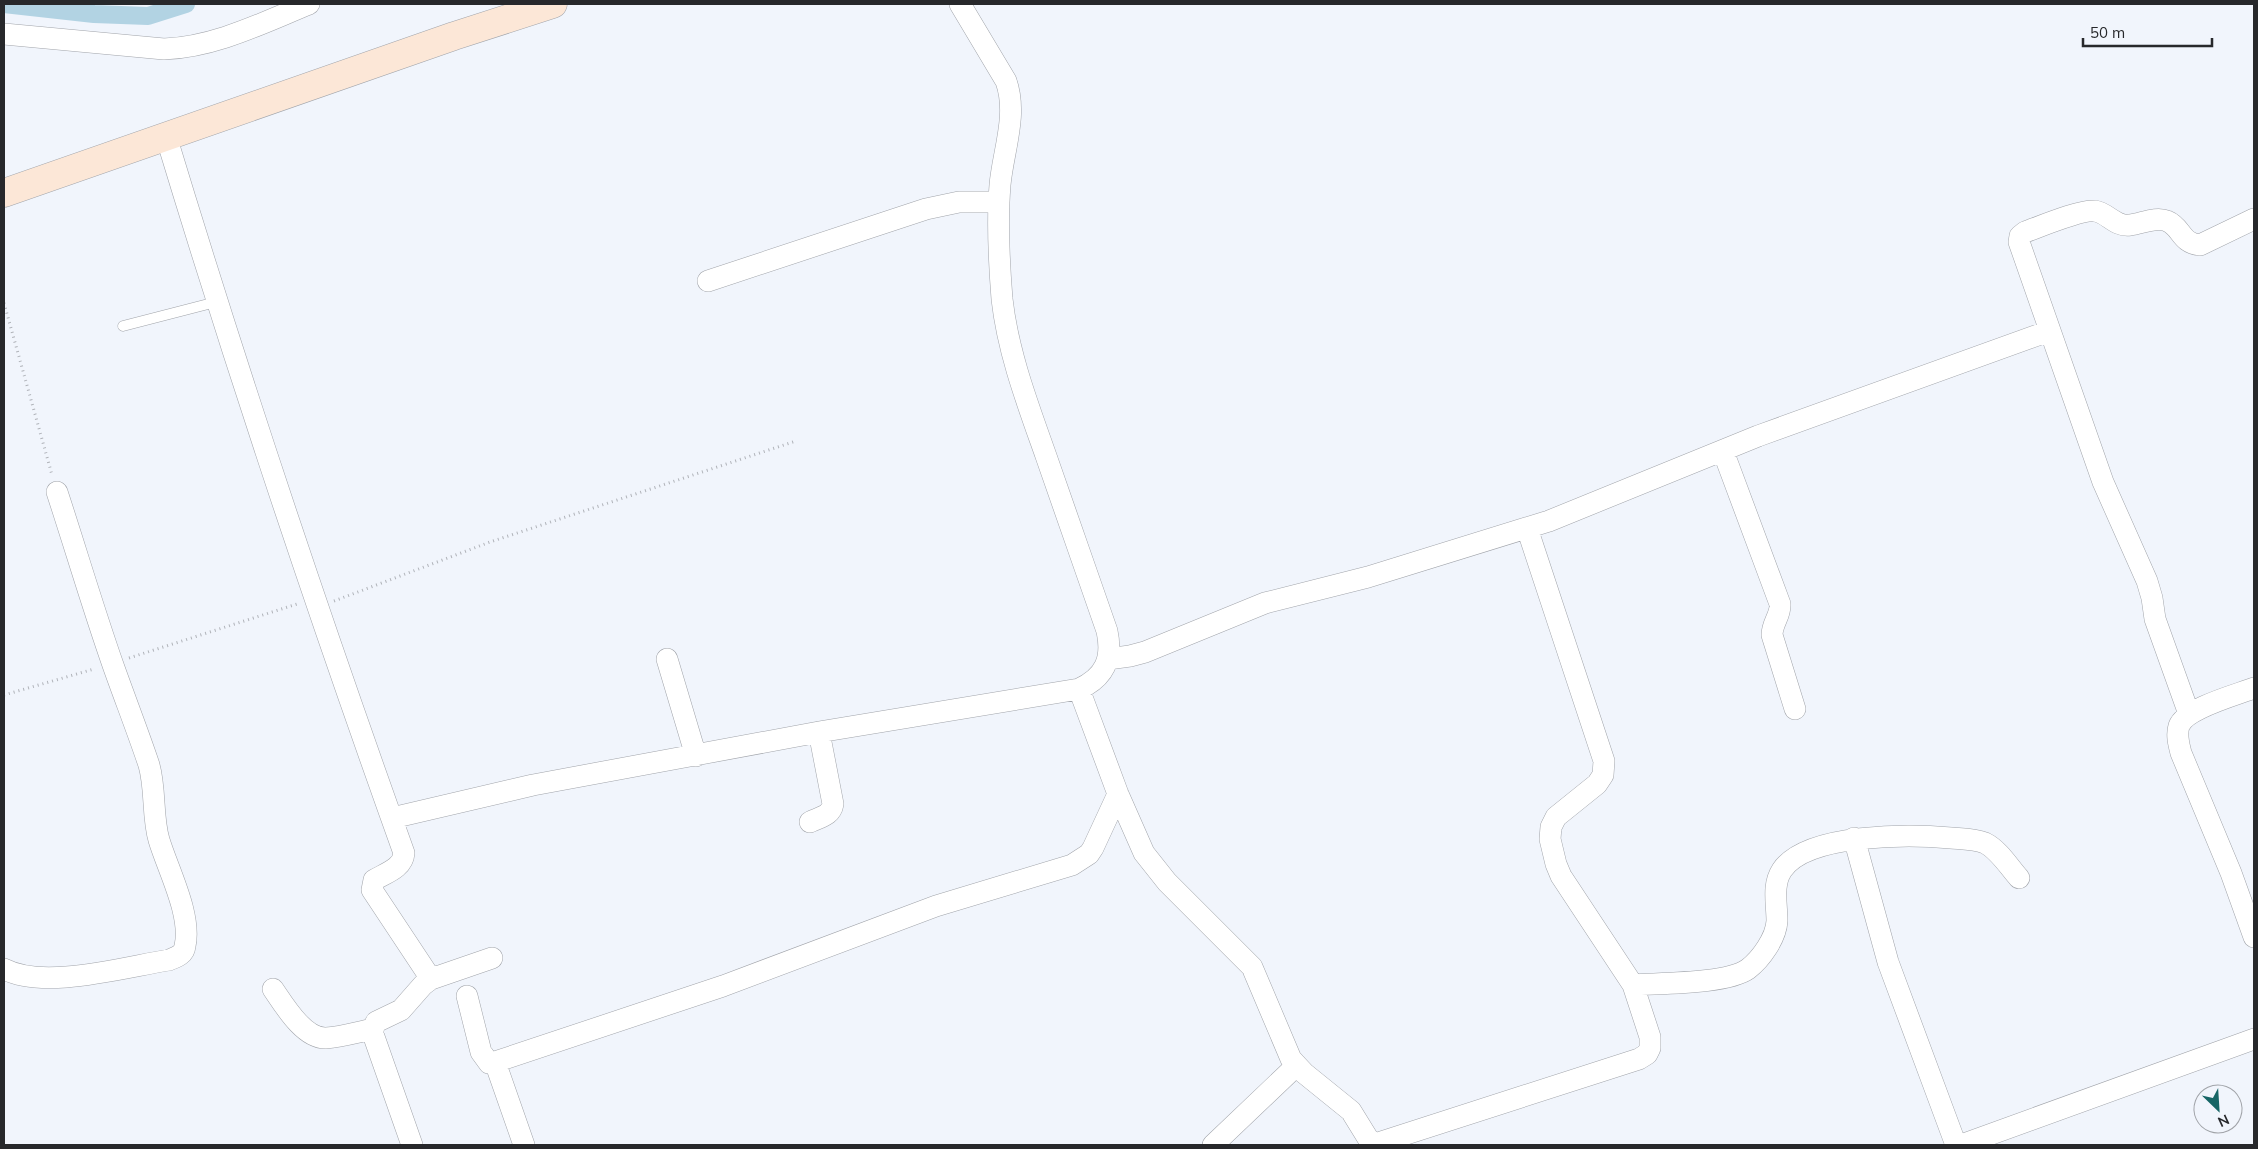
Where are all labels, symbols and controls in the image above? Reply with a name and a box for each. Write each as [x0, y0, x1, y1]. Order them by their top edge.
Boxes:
scale bar [2083, 15, 2212, 47]
text: 50 m [2090, 23, 2125, 42]
north arrow [2193, 1084, 2243, 1134]
text: N [2215, 1110, 2232, 1131]

